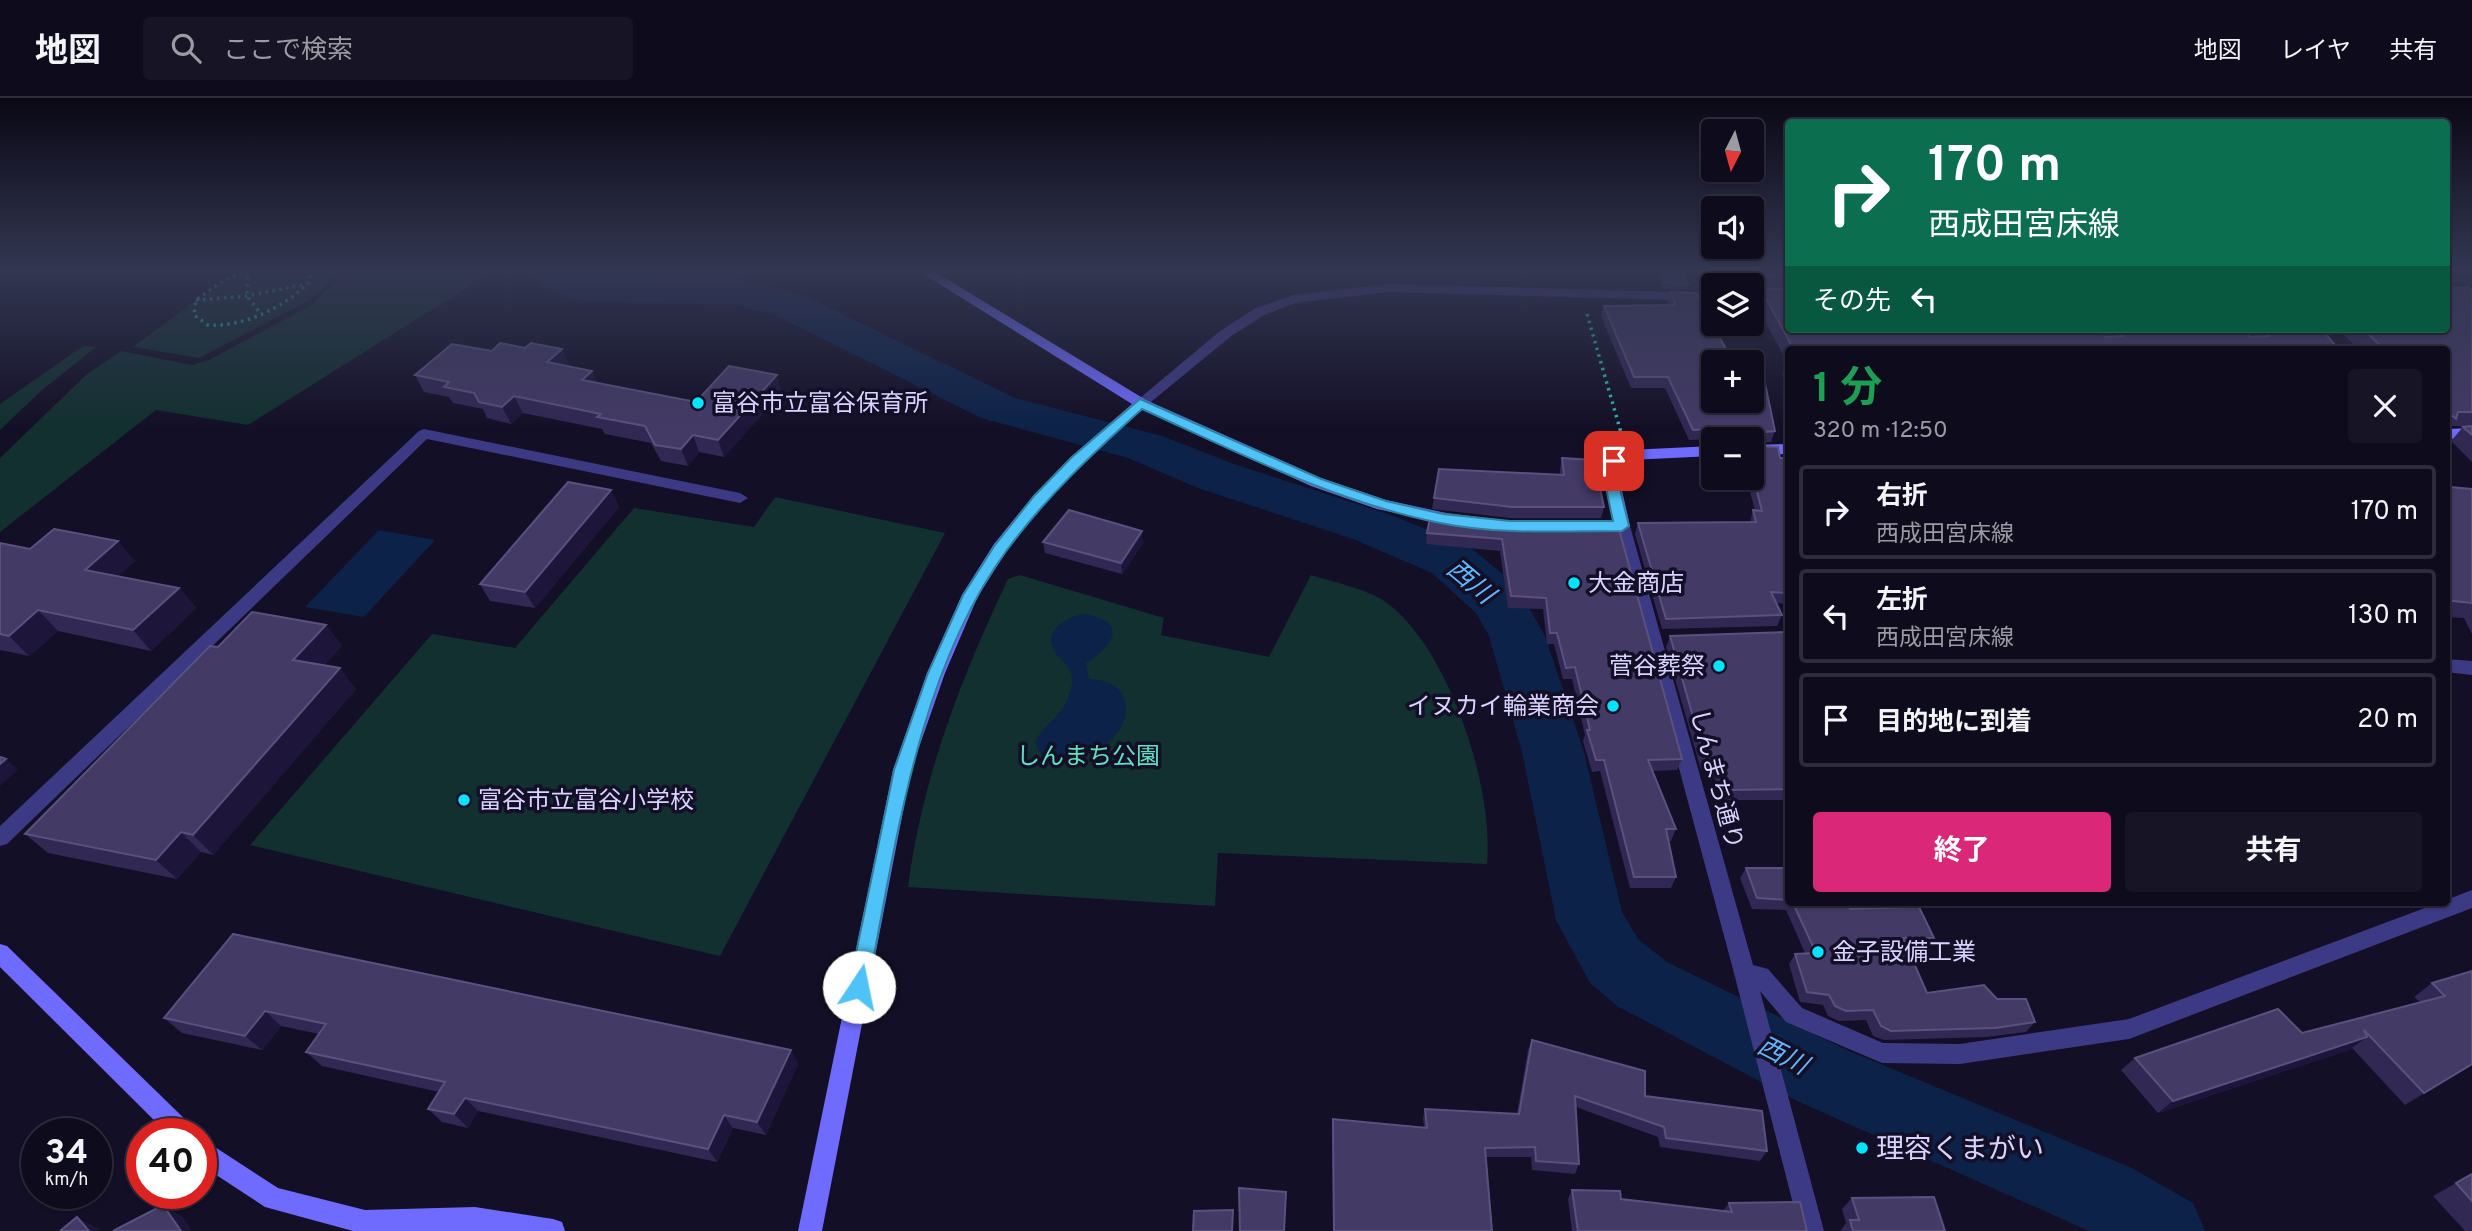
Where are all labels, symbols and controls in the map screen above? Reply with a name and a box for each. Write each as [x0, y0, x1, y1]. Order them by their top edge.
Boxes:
search box [143, 17, 633, 80]
icon: search [167, 29, 205, 67]
text: 地図 [35, 32, 101, 74]
text: ここで検索 [223, 35, 353, 68]
text: 地図 [2194, 37, 2242, 67]
text: レイヤ [2280, 37, 2351, 67]
text: 共有 [2389, 37, 2437, 67]
north arrow [1701, 119, 1764, 182]
map controls [1701, 119, 1764, 490]
text: 170 m [1928, 137, 2061, 199]
icon: right [1813, 147, 1904, 238]
button: sound [1701, 196, 1764, 259]
text: 西成田宮床線 [1928, 207, 2120, 247]
button: layers [1701, 273, 1764, 336]
icon: left [1905, 280, 1943, 318]
text: その先 [1813, 286, 1891, 319]
button: + [1701, 350, 1764, 413]
text: 1 分 [1813, 364, 1882, 417]
button: close [2348, 369, 2422, 443]
place label: 富谷市立富谷保育所 [712, 390, 928, 420]
marker: 富谷市立富谷保育所 [690, 395, 706, 411]
text: 320 m · 12:50 [1813, 417, 1948, 446]
button: − [1701, 427, 1764, 490]
pin [1584, 431, 1644, 491]
icon: arrive [1595, 442, 1633, 480]
text: 右折 [1876, 481, 1928, 514]
icon: right [1817, 493, 1855, 531]
text: 170 m [2351, 496, 2418, 529]
text: 西成田宮床線 [1876, 521, 2014, 550]
water label: 西川 [1439, 554, 1502, 614]
place label: 大金商店 [1588, 570, 1684, 600]
marker: 大金商店 [1566, 575, 1582, 591]
text: 左折 [1876, 585, 1928, 618]
icon: left [1817, 597, 1855, 635]
text: 130 m [2348, 600, 2418, 633]
text: 西成田宮床線 [1876, 625, 2014, 654]
place label: 菅谷葬祭 [1609, 653, 1705, 683]
marker: 菅谷葬祭 [1711, 658, 1727, 674]
place label: イヌカイ輪業商会 [1407, 693, 1599, 723]
marker: イヌカイ輪業商会 [1605, 698, 1621, 714]
icon: arrive [1817, 701, 1855, 739]
text: 20 m [2357, 704, 2418, 737]
street label: しんまち通り [1682, 706, 1748, 853]
text: 目的地に到着 [1876, 707, 2032, 740]
park label: しんまち公園 [1016, 743, 1160, 773]
place label: 富谷市立富谷小学校 [478, 787, 694, 817]
marker: 富谷市立富谷小学校 [456, 792, 472, 808]
button: 終了 [1813, 812, 2111, 892]
button: 共有 [2125, 812, 2422, 892]
place label: 金子設備工業 [1832, 939, 1976, 969]
marker: 金子設備工業 [1810, 944, 1826, 960]
position arrow [822, 950, 896, 1024]
water label: 西川 [1751, 1031, 1815, 1085]
speed limit sign: 40 [126, 1118, 217, 1209]
text: 34 [45, 1132, 88, 1176]
place label: 理容くまがい [1876, 1133, 2044, 1169]
marker: 理容くまがい [1854, 1140, 1870, 1156]
text: km/h [45, 1169, 88, 1192]

